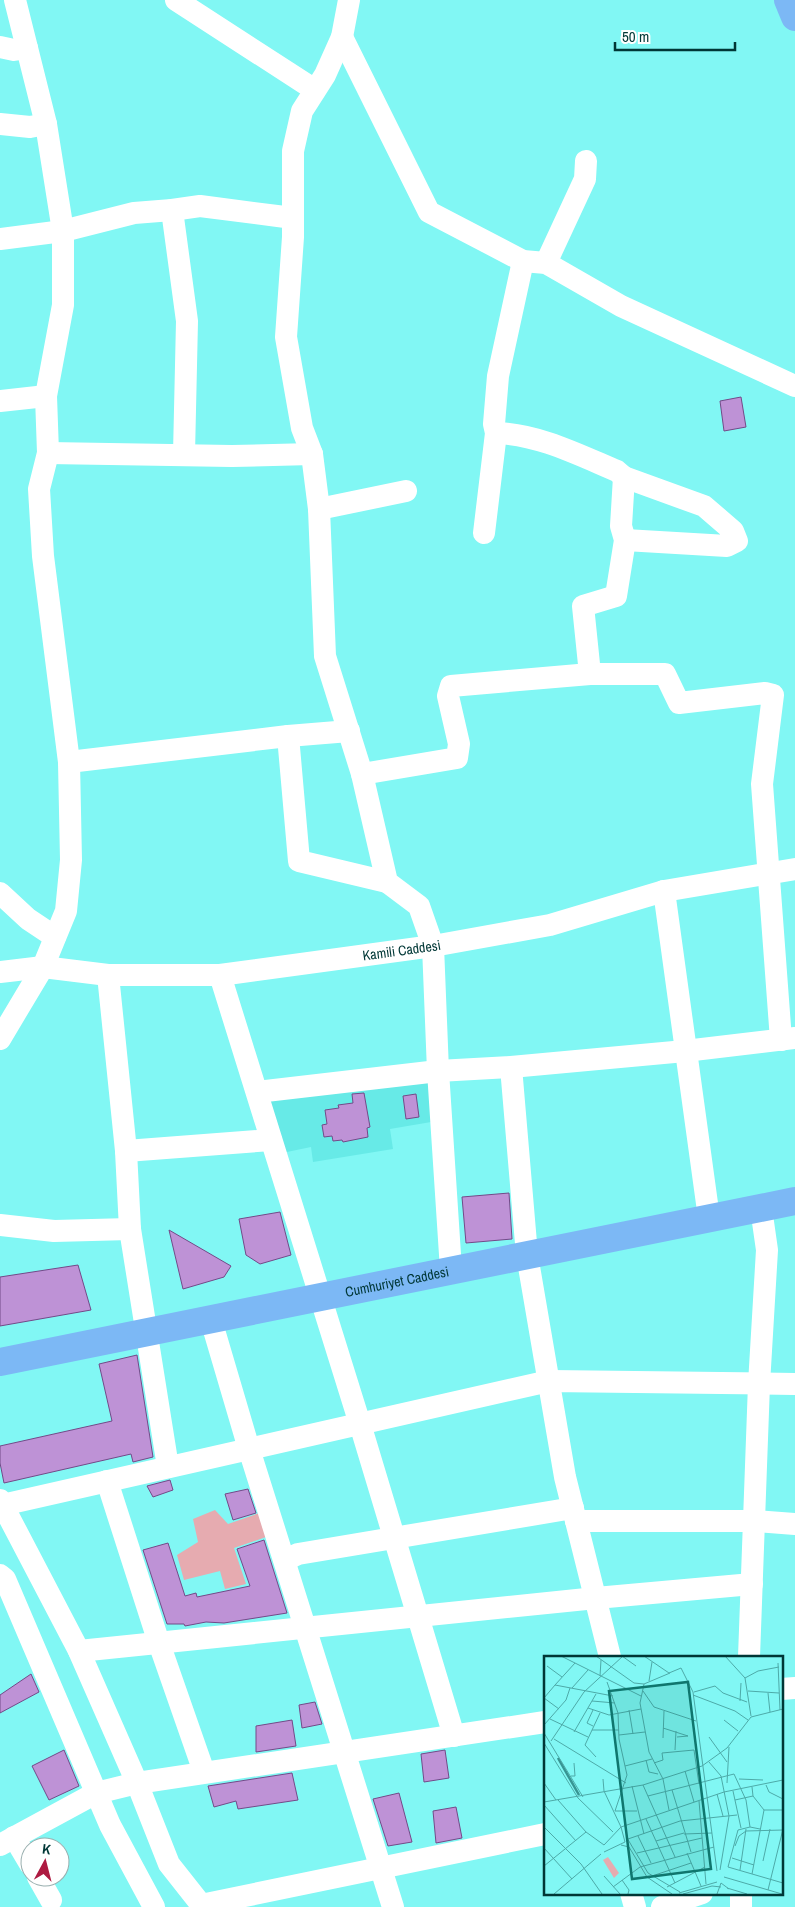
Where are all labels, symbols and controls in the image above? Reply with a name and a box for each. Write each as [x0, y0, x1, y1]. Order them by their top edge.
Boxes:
scale bar [615, 20, 735, 52]
text: 50 m [622, 26, 649, 47]
street label: Kamili Caddesi [361, 936, 442, 965]
street label: Cumhuriyet Caddesi [343, 1262, 450, 1301]
inset map [544, 1656, 782, 1894]
north arrow [20, 1837, 70, 1887]
text: K [41, 1840, 52, 1859]

